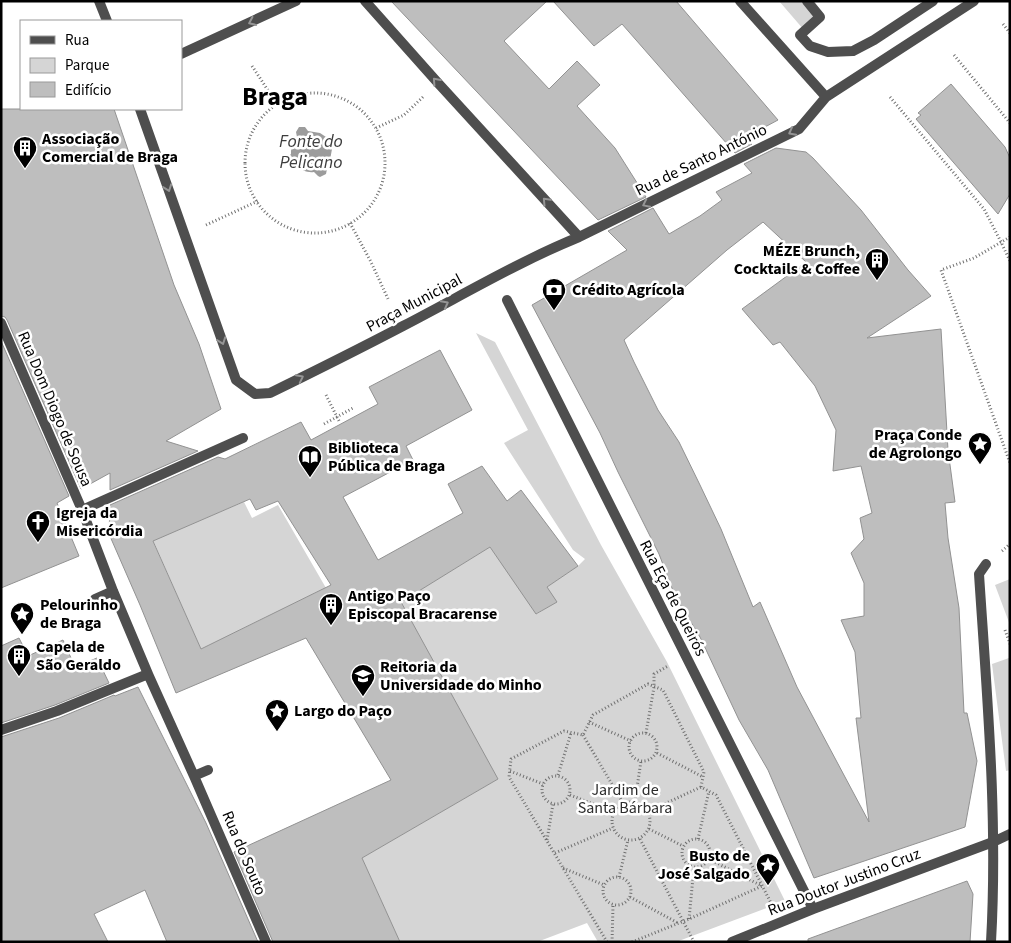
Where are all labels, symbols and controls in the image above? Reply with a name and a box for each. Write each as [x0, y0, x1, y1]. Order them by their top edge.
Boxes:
one-way arrow [248, 15, 257, 26]
legend [20, 20, 182, 110]
text: Rua [65, 30, 89, 51]
text: Parque [65, 55, 109, 76]
district label: Braga [242, 78, 308, 115]
one-way arrow [433, 78, 442, 87]
text: Edifício [65, 80, 112, 101]
street label: Rua de Santo António [631, 119, 771, 201]
one-way arrow [788, 126, 797, 136]
place label: Associação Comercial de Braga [41, 128, 178, 168]
water label: Fonte do Pelicano [279, 129, 343, 175]
building icon: Associação Comercial de Braga [12, 135, 38, 169]
one-way arrow [162, 183, 172, 191]
one-way arrow [543, 197, 552, 206]
one-way arrow [642, 197, 651, 208]
place label: MÉZE Brunch, Cocktails & Coffee [734, 240, 860, 280]
building icon: MÉZE Brunch, Cocktails & Coffee [864, 247, 890, 281]
street label: Praça Municipal [362, 268, 466, 338]
bank icon: Crédito Agrícola [541, 277, 567, 311]
place label: Crédito Agrícola [572, 279, 685, 301]
one-way arrow [440, 300, 449, 310]
street label: Rua Dom Diogo de Sousa [12, 328, 98, 490]
one-way arrow [216, 336, 226, 345]
one-way arrow [295, 374, 304, 384]
place label: Praça Conde de Agrolongo [869, 424, 962, 464]
place icon: Praça Conde de Agrolongo [967, 431, 993, 465]
place label: Biblioteca Pública de Braga [328, 437, 445, 477]
library icon: Biblioteca Pública de Braga [297, 444, 323, 478]
place label: Igreja da Misericórdia [56, 502, 143, 542]
church icon: Igreja da Misericórdia [25, 509, 51, 543]
street label: Rua Eça de Queirós [634, 536, 712, 660]
place label: Antigo Paço Episcopal Bracarense [347, 585, 497, 625]
building icon: Antigo Paço Episcopal Bracarense [318, 592, 344, 626]
place label: Pelourinho de Braga [40, 594, 118, 634]
place icon: Pelourinho de Braga [9, 601, 35, 635]
place label: Capela de São Geraldo [36, 636, 121, 676]
building icon: Capela de São Geraldo [6, 643, 32, 677]
place label: Reitoria da Universidade do Minho [380, 656, 542, 696]
school or university icon: Reitoria da Universidade do Minho [350, 663, 376, 697]
place icon: Largo do Paço [264, 698, 290, 732]
place label: Largo do Paço [294, 700, 392, 722]
park label: Jardim de Santa Bárbara [578, 779, 672, 819]
street label: Rua do Souto [216, 807, 272, 899]
street label: Rua Doutor Justino Cruz [765, 843, 924, 921]
place label: Busto de José Salgado [658, 845, 750, 885]
place icon: Busto de José Salgado [755, 852, 781, 886]

